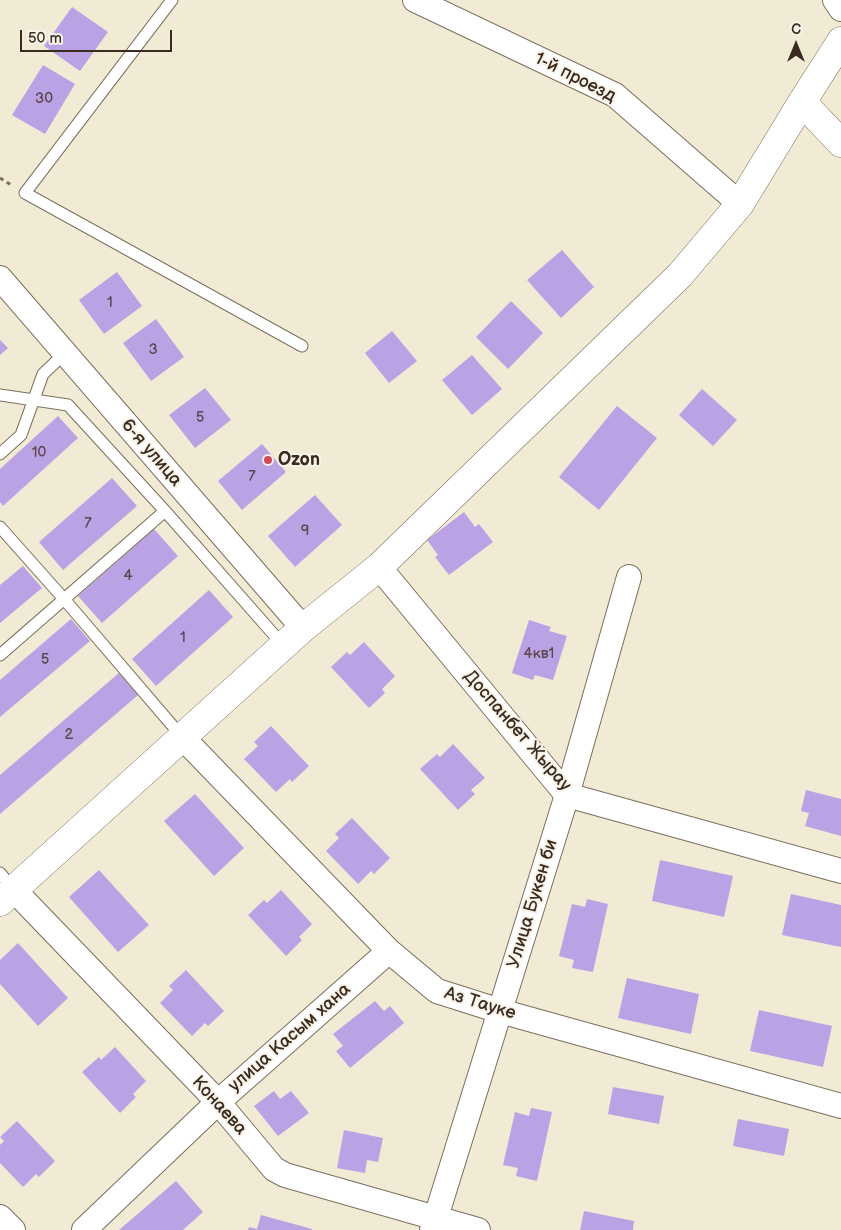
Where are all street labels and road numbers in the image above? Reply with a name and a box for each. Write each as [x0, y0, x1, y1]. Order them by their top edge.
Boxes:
street label: 1-й проезд [531, 48, 619, 108]
street label: 6-я улица [116, 415, 186, 491]
street label: Доспанбет Жырау [459, 666, 575, 796]
street label: Улица Букен би [503, 837, 563, 971]
street label: улица Касым хана [224, 979, 356, 1097]
street label: Аз Тауке [442, 983, 518, 1025]
street label: Конаева [187, 1072, 251, 1140]

